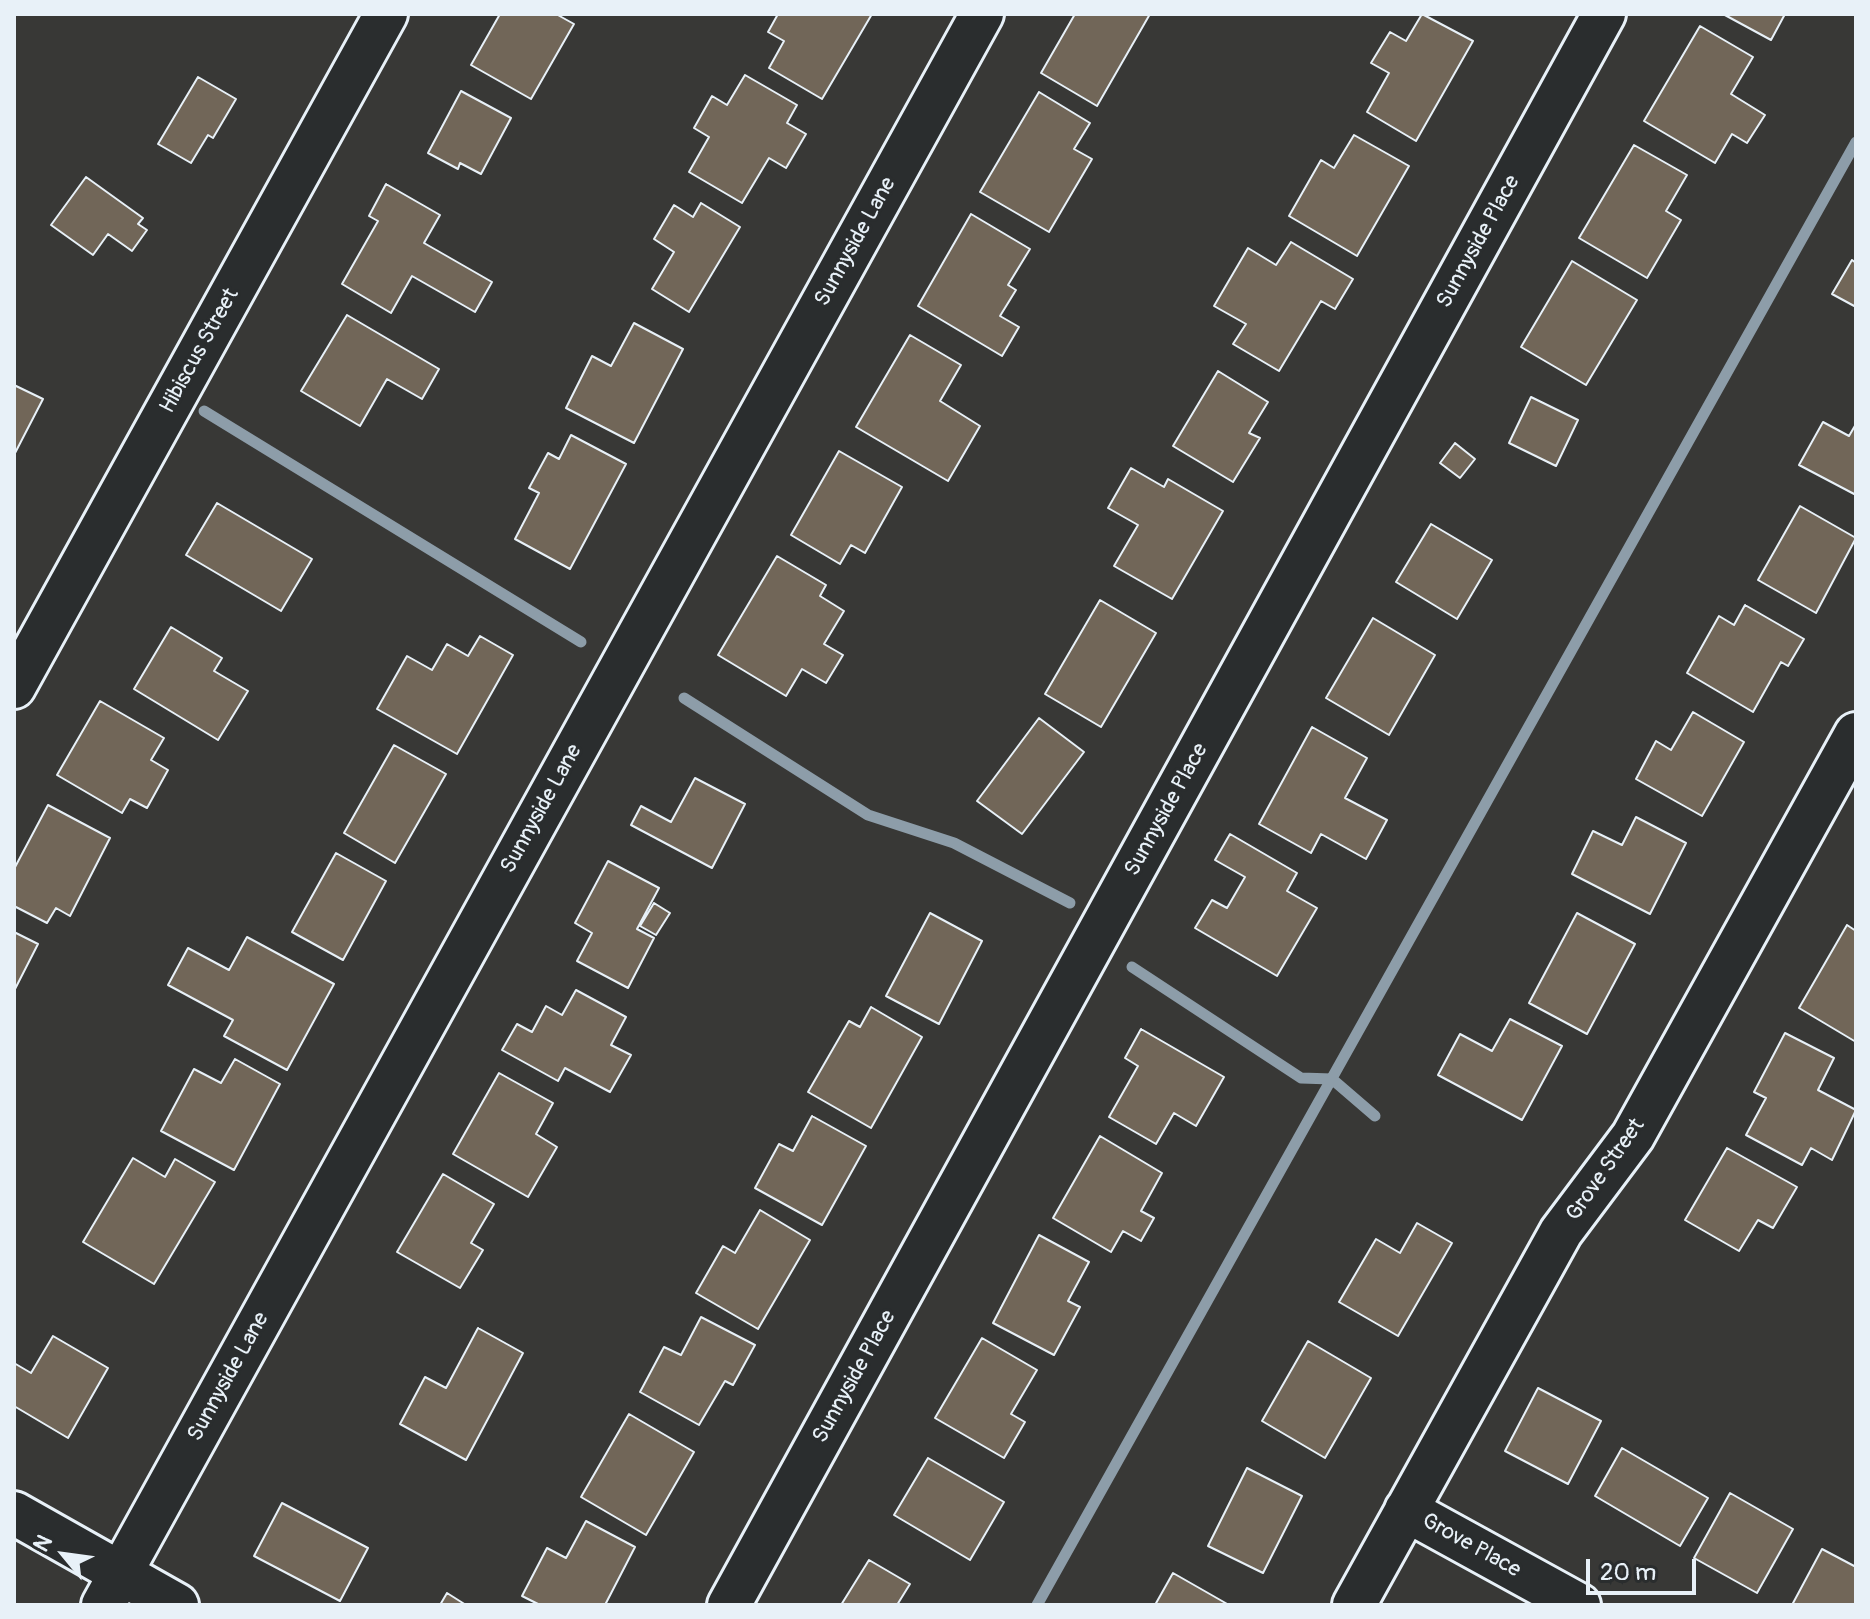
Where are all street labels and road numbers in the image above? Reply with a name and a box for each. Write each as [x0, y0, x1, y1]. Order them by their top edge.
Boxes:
street label: Sunnyside Place [1432, 171, 1526, 313]
street label: Sunnyside Lane [810, 173, 902, 311]
street label: Hibiscus Street [155, 284, 245, 418]
street label: Sunnyside Place [1120, 739, 1214, 881]
street label: Sunnyside Lane [496, 740, 588, 878]
street label: Grove Street [1561, 1114, 1651, 1226]
street label: Sunnyside Place [808, 1306, 902, 1448]
street label: Sunnyside Lane [183, 1308, 275, 1446]
street label: Grove Place [1417, 1508, 1525, 1584]

